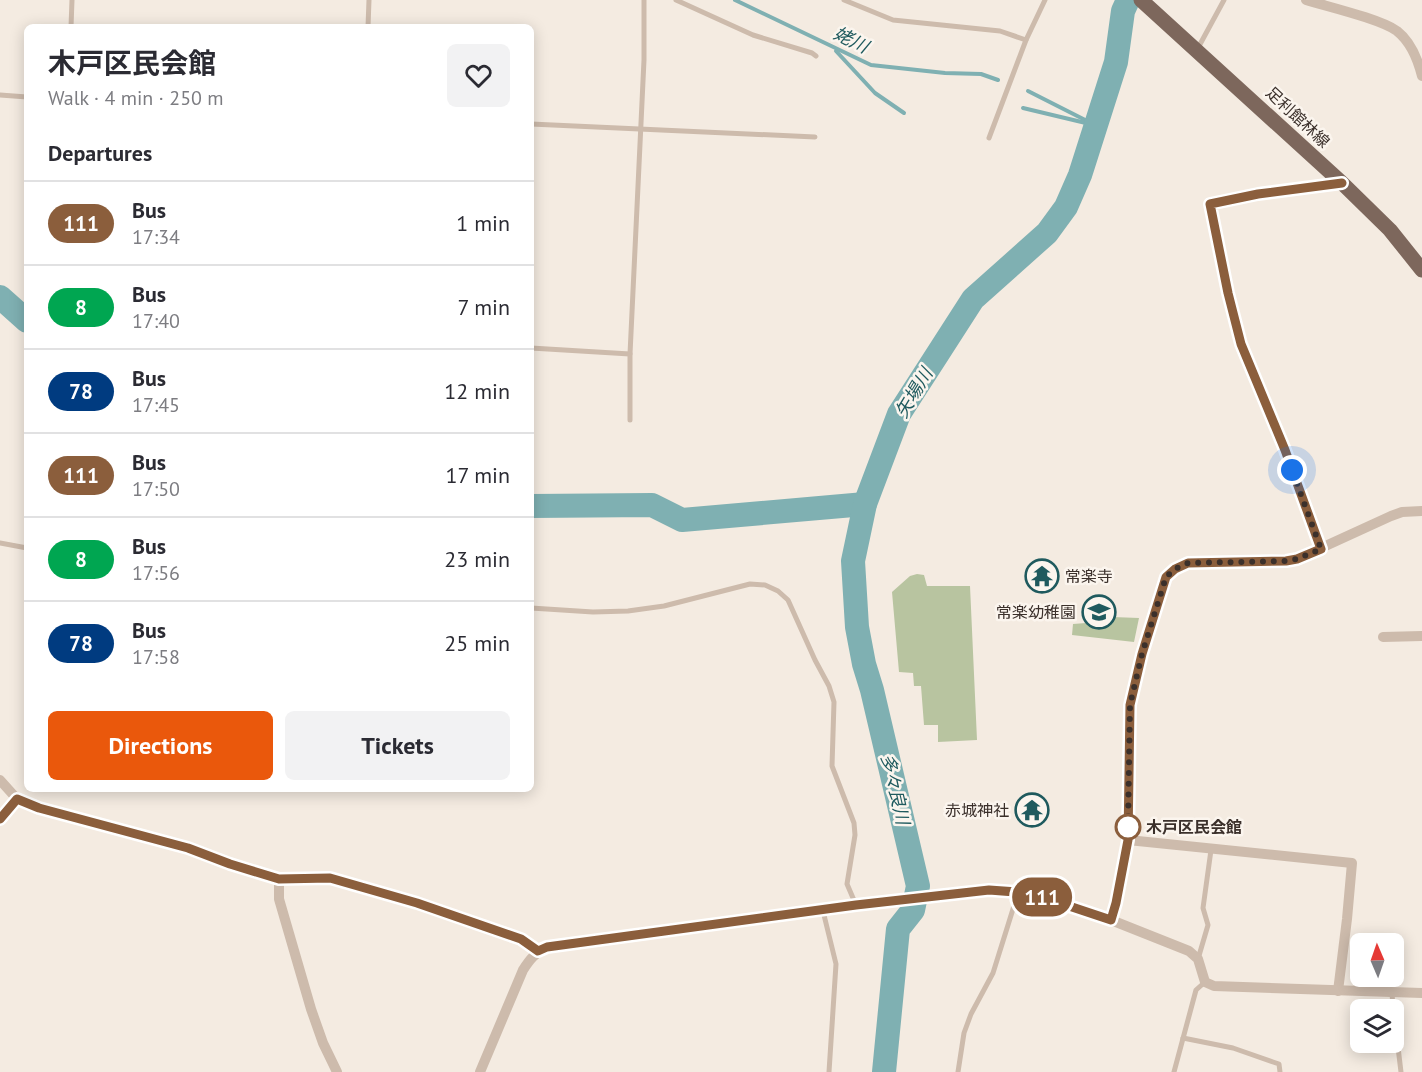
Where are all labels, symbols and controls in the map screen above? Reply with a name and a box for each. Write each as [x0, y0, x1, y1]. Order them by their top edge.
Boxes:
water label: 姥川 [830, 21, 874, 59]
text: 木戸区民会館 [48, 44, 216, 81]
button: heart [447, 44, 510, 107]
street label: 足利館林線 [1262, 82, 1334, 152]
text: Walk · 4 min · 250 m [48, 85, 224, 111]
text: Departures [48, 139, 152, 167]
text: Bus [132, 196, 166, 224]
text: 1 min [456, 209, 510, 237]
text: 111 [63, 210, 99, 237]
text: 17:34 [132, 224, 180, 250]
text: Bus [132, 280, 166, 308]
text: 7 min [458, 293, 510, 321]
text: 8 [75, 294, 87, 321]
text: 17:40 [132, 308, 180, 334]
water label: 矢場川 [890, 362, 938, 422]
text: Bus [132, 364, 166, 392]
text: 12 min [444, 377, 510, 405]
text: 78 [69, 378, 93, 405]
text: 17:45 [132, 392, 180, 418]
text: Bus [132, 448, 166, 476]
your location [1277, 455, 1307, 485]
text: 17 min [446, 461, 510, 489]
text: 111 [63, 462, 99, 489]
text: 17:50 [132, 476, 180, 502]
text: Bus [132, 532, 166, 560]
text: 23 min [444, 545, 510, 573]
text: 8 [75, 546, 87, 573]
temple icon: 常楽寺 [1024, 558, 1060, 594]
text: 17:56 [132, 560, 180, 586]
place label: 常楽寺 [1065, 566, 1113, 586]
school or university icon: 常楽幼稚園 [1081, 594, 1117, 630]
place label: 常楽幼稚園 [996, 602, 1076, 622]
text: Bus [132, 616, 166, 644]
text: 25 min [444, 629, 510, 657]
text: 78 [69, 630, 93, 657]
text: 17:58 [132, 644, 180, 670]
button: Directions [48, 711, 273, 780]
button: Tickets [285, 711, 510, 780]
water label: 多々良川 [876, 751, 915, 829]
temple icon: 赤城神社 [1014, 792, 1050, 828]
place label: 赤城神社 [945, 800, 1009, 820]
marker: 木戸区民会館 [1115, 814, 1141, 840]
place label: 木戸区民会館 [1146, 817, 1242, 837]
line badge: 111 [1008, 878, 1076, 916]
text: 111 [1024, 884, 1060, 911]
north arrow [1350, 933, 1404, 987]
map controls [1350, 933, 1404, 1053]
button: layers [1350, 999, 1404, 1053]

